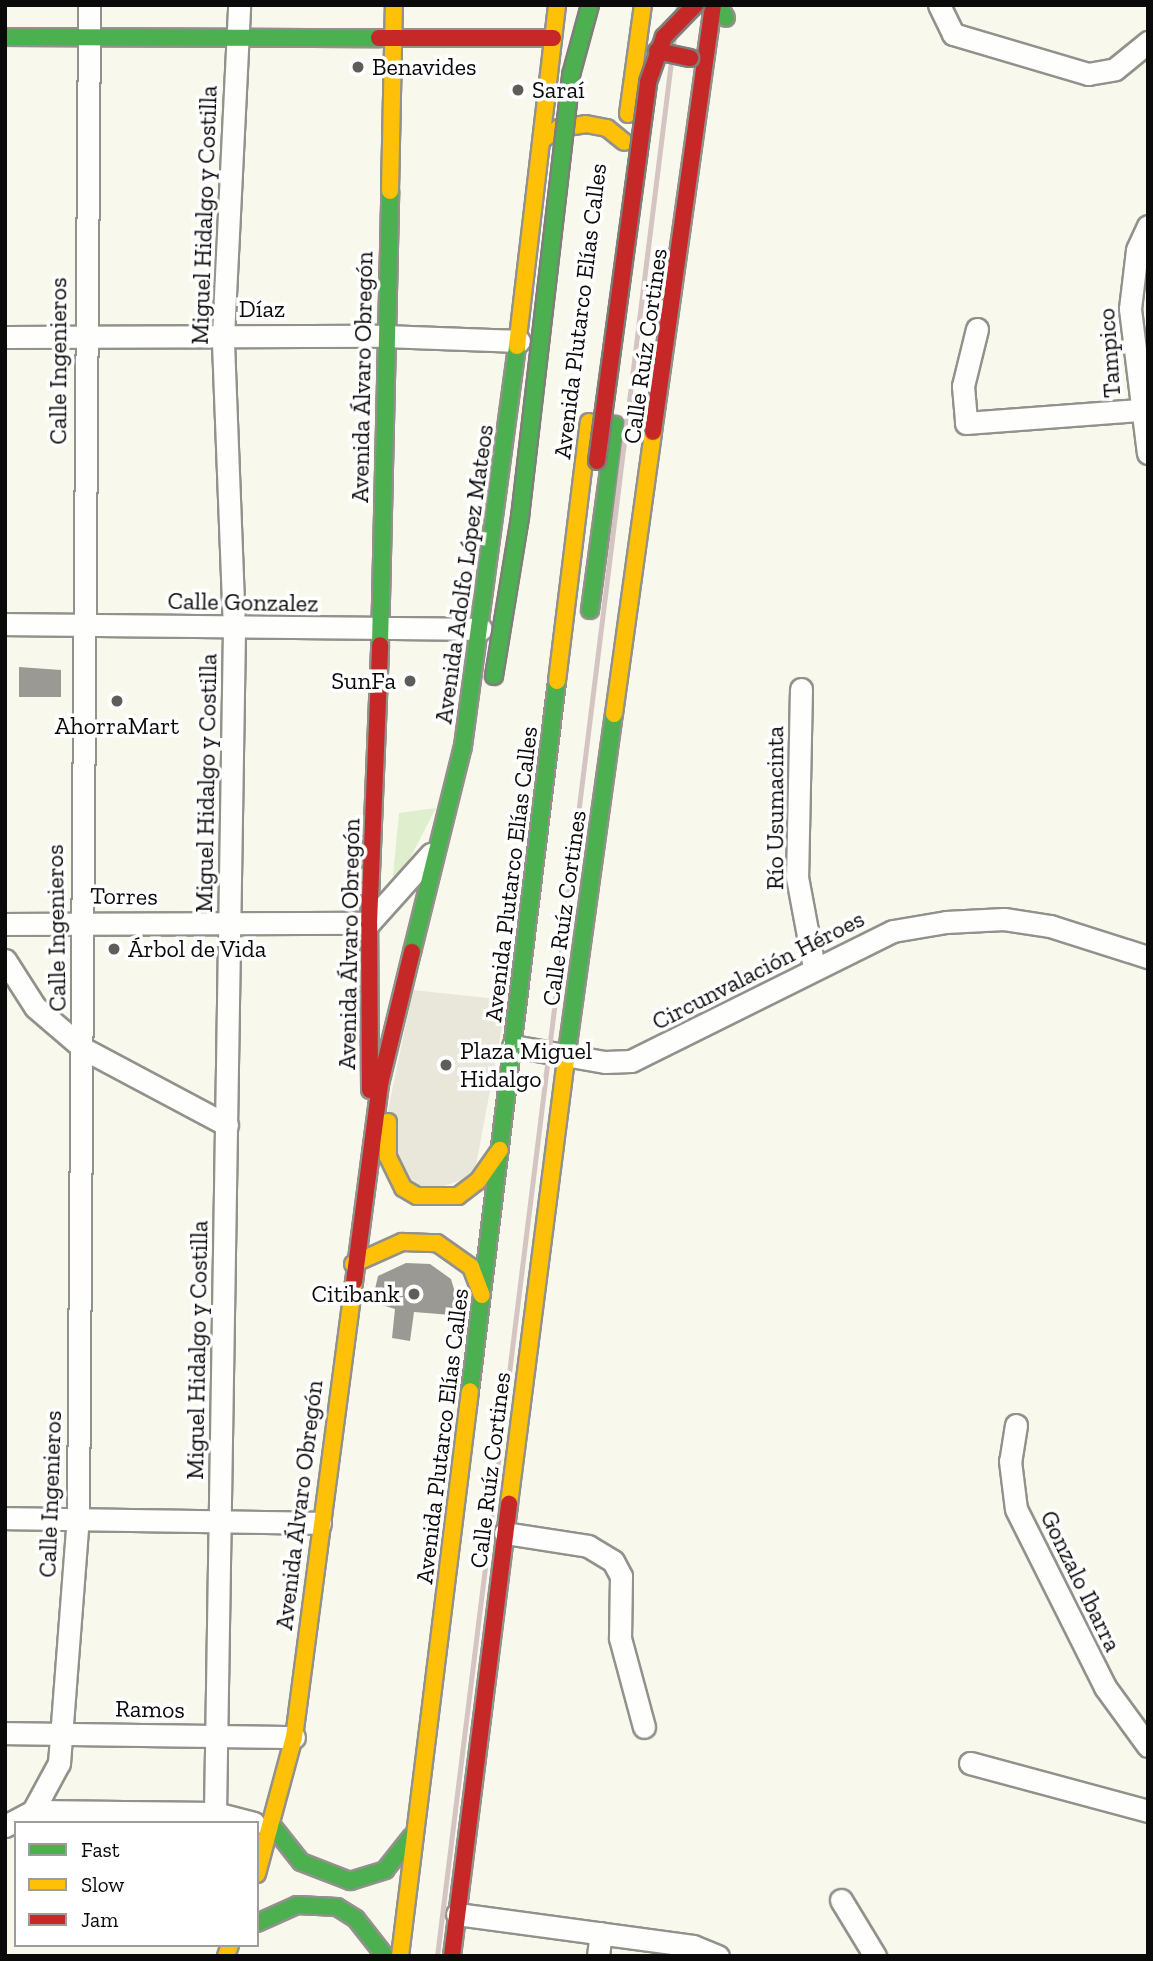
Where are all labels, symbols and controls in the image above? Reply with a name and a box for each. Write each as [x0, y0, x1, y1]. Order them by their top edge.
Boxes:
place label: Benavides [372, 53, 477, 81]
marker: Benavides [350, 59, 366, 75]
place label: Saraí [532, 76, 585, 104]
marker: Saraí [510, 82, 526, 98]
street label: Miguel Hidalgo y Costilla [185, 84, 223, 346]
street label: Avenida Plutarco Elías Calles [548, 162, 612, 460]
street label: Calle Ruíz Cortines [617, 246, 673, 446]
street label: Avenida Álvaro Obregón [345, 251, 379, 503]
street label: Calle Ingenieros [44, 277, 72, 445]
street label: Díaz [239, 295, 285, 323]
street label: Tampico [1092, 307, 1126, 399]
street label: Avenida Adolfo López Mateos [429, 422, 499, 726]
street label: Calle Gonzalez [167, 586, 319, 618]
street label: Miguel Hidalgo y Costilla [189, 652, 223, 914]
place label: SunFa [331, 667, 396, 695]
marker: SunFa [402, 673, 418, 689]
marker: AhorraMart [109, 693, 125, 709]
place label: AhorraMart [55, 712, 179, 740]
street label: Avenida Plutarco Elías Calles [479, 725, 543, 1023]
street label: Río Usumacinta [761, 726, 789, 890]
street label: Calle Ruíz Cortines [536, 808, 592, 1008]
street label: Avenida Álvaro Obregón [332, 818, 366, 1070]
street label: Calle Ingenieros [40, 844, 72, 1012]
street label: Torres [90, 881, 158, 911]
street label: Circunvalación Héroes [647, 904, 869, 1036]
place label: Árbol de Vida [128, 935, 267, 963]
marker: Árbol de Vida [106, 941, 122, 957]
place label: Plaza Miguel Hidalgo [460, 1037, 592, 1093]
marker: Plaza Miguel Hidalgo [438, 1057, 454, 1073]
street label: Miguel Hidalgo y Costilla [180, 1219, 214, 1481]
place label: Citibank [312, 1280, 400, 1308]
marker: Citibank [406, 1286, 422, 1302]
street label: Avenida Plutarco Elías Calles [410, 1287, 474, 1585]
street label: Calle Ruíz Cortines [464, 1370, 516, 1570]
street label: Avenida Álvaro Obregón [269, 1378, 329, 1632]
street label: Calle Ingenieros [33, 1410, 67, 1578]
street label: Gonzalo Ibarra [1034, 1506, 1128, 1656]
street label: Ramos [115, 1694, 185, 1724]
legend [14, 1821, 259, 1947]
text: Fast [81, 1837, 120, 1862]
text: Slow [81, 1872, 124, 1897]
text: Jam [81, 1907, 118, 1932]

